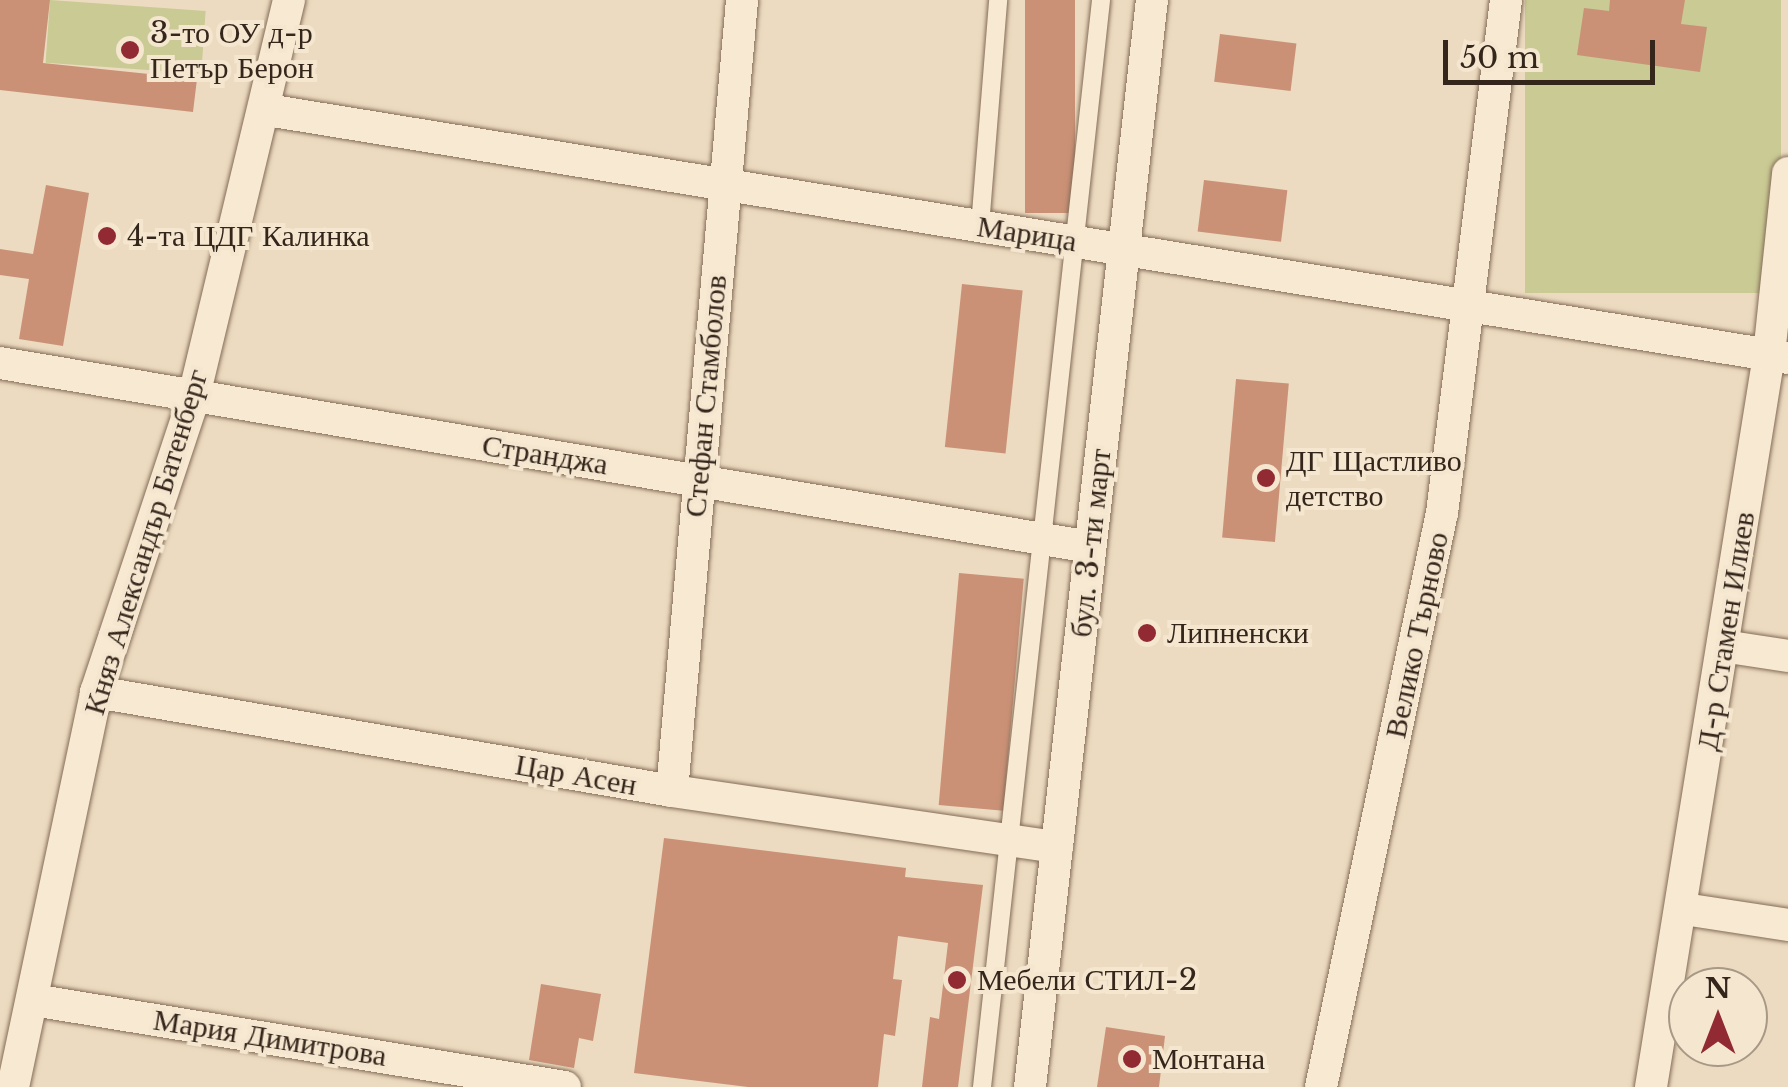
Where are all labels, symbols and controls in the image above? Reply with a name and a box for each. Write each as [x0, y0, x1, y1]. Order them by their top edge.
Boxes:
place label: 3-то ОУ д-р Петър Берон [150, 15, 314, 86]
scale bar [1448, 20, 1660, 82]
marker: 3-то ОУ д-р Петър Берон [119, 39, 141, 61]
text: 50 m [1460, 39, 1539, 76]
street label: Марица [975, 208, 1079, 260]
place label: 4-та ЦДГ Калинка [127, 218, 370, 254]
marker: 4-та ЦДГ Калинка [96, 225, 118, 247]
street label: Стефан Стамболов [677, 273, 735, 519]
street label: Княз Александър Батенберг [76, 365, 216, 719]
street label: Странджа [480, 427, 610, 483]
place label: ДГ Щастливо детство [1286, 443, 1462, 514]
street label: бул. 3-ти март [1063, 447, 1119, 639]
marker: ДГ Щастливо детство [1255, 467, 1277, 489]
street label: Д-р Стамен Илиев [1689, 509, 1763, 753]
street label: Велико Търново [1378, 529, 1456, 741]
place label: Липненски [1167, 615, 1309, 651]
marker: Липненски [1136, 622, 1158, 644]
street label: Цар Асен [513, 747, 639, 803]
place label: Мебели СТИЛ-2 [977, 962, 1197, 998]
north arrow [1668, 967, 1768, 1067]
marker: Мебели СТИЛ-2 [946, 969, 968, 991]
text: N [1705, 971, 1731, 1006]
street label: Мария Димитрова [151, 1002, 389, 1074]
place label: Монтана [1152, 1041, 1265, 1077]
marker: Монтана [1121, 1048, 1143, 1070]

